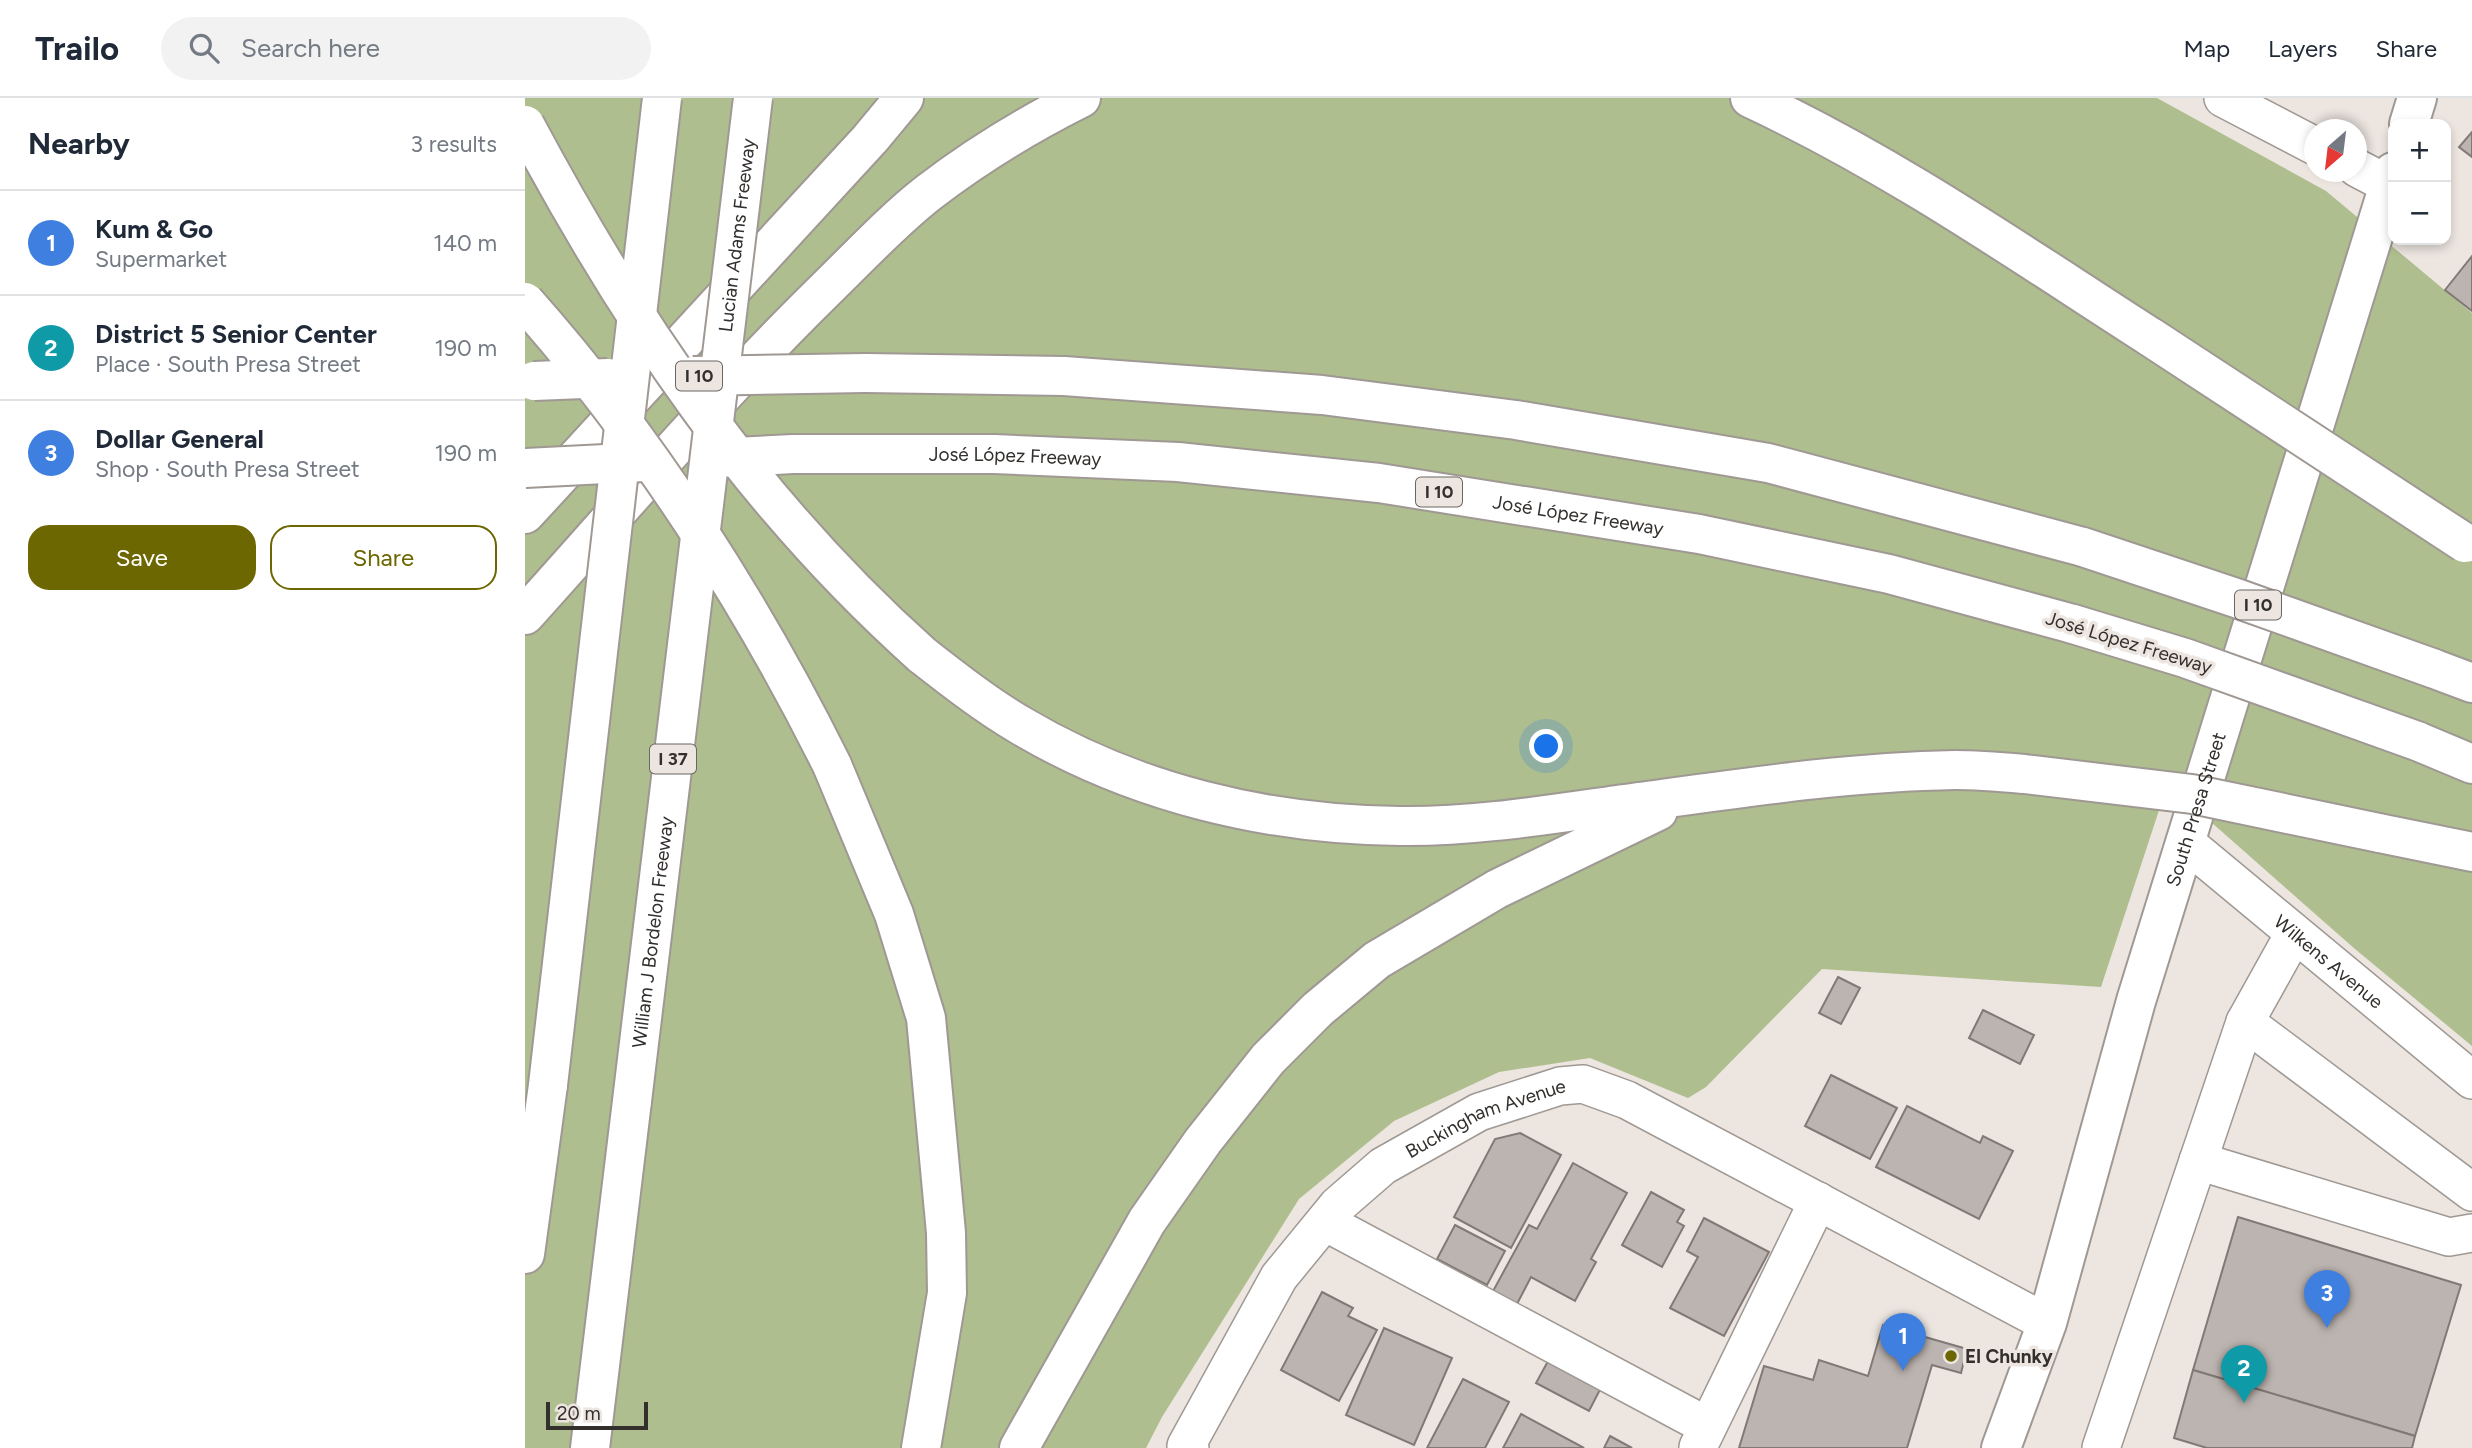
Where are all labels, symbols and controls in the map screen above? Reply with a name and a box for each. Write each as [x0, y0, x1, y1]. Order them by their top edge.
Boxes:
search box [161, 17, 651, 80]
text: Trailo [35, 29, 119, 68]
icon: search [185, 29, 223, 67]
text: Search here [241, 32, 380, 64]
text: Map [2183, 34, 2230, 63]
text: Layers [2268, 34, 2337, 63]
text: Share [2375, 34, 2437, 63]
north arrow [2304, 119, 2367, 182]
map controls [2388, 119, 2451, 245]
button: + [2388, 119, 2451, 182]
text: Nearby [28, 125, 130, 162]
text: 3 results [410, 130, 497, 158]
street label: Lucian Adams Freeway [714, 137, 760, 333]
button: − [2388, 182, 2451, 245]
text: Kum & Go [95, 213, 213, 245]
text: 1 [46, 229, 56, 257]
text: 140 m [433, 229, 497, 257]
text: Supermarket [95, 245, 227, 273]
text: District 5 Senior Center [95, 318, 377, 350]
text: 2 [44, 334, 58, 362]
text: 190 m [434, 334, 497, 362]
text: Place · South Presa Street [95, 350, 361, 378]
road number: I 10 [676, 362, 722, 390]
text: Dollar General [95, 423, 264, 455]
text: 3 [45, 439, 57, 467]
text: 190 m [434, 439, 497, 467]
street label: José López Freeway [929, 443, 1102, 471]
text: Shop · South Presa Street [95, 455, 360, 483]
road number: I 10 [1416, 478, 1462, 506]
street label: José López Freeway [1491, 490, 1665, 540]
button: Save [28, 525, 256, 590]
button: Share [270, 525, 497, 590]
road number: I 10 [2235, 590, 2281, 620]
street label: José López Freeway [2043, 606, 2215, 679]
your location [1529, 729, 1563, 763]
street label: South Presa Street [2161, 730, 2231, 889]
road number: I 37 [650, 744, 696, 774]
street label: William J Bordelon Freeway [627, 815, 678, 1049]
street label: Wilkens Avenue [2269, 910, 2388, 1014]
street label: Buckingham Avenue [1401, 1075, 1566, 1163]
pin: 3 [2304, 1270, 2350, 1328]
pin: 1 [1880, 1313, 1926, 1371]
place label: El Chunky [1965, 1345, 2053, 1368]
pin: 2 [2221, 1345, 2267, 1403]
marker: El Chunky [1943, 1348, 1959, 1364]
scale bar [546, 1399, 647, 1431]
text: 20 m [557, 1402, 601, 1425]

